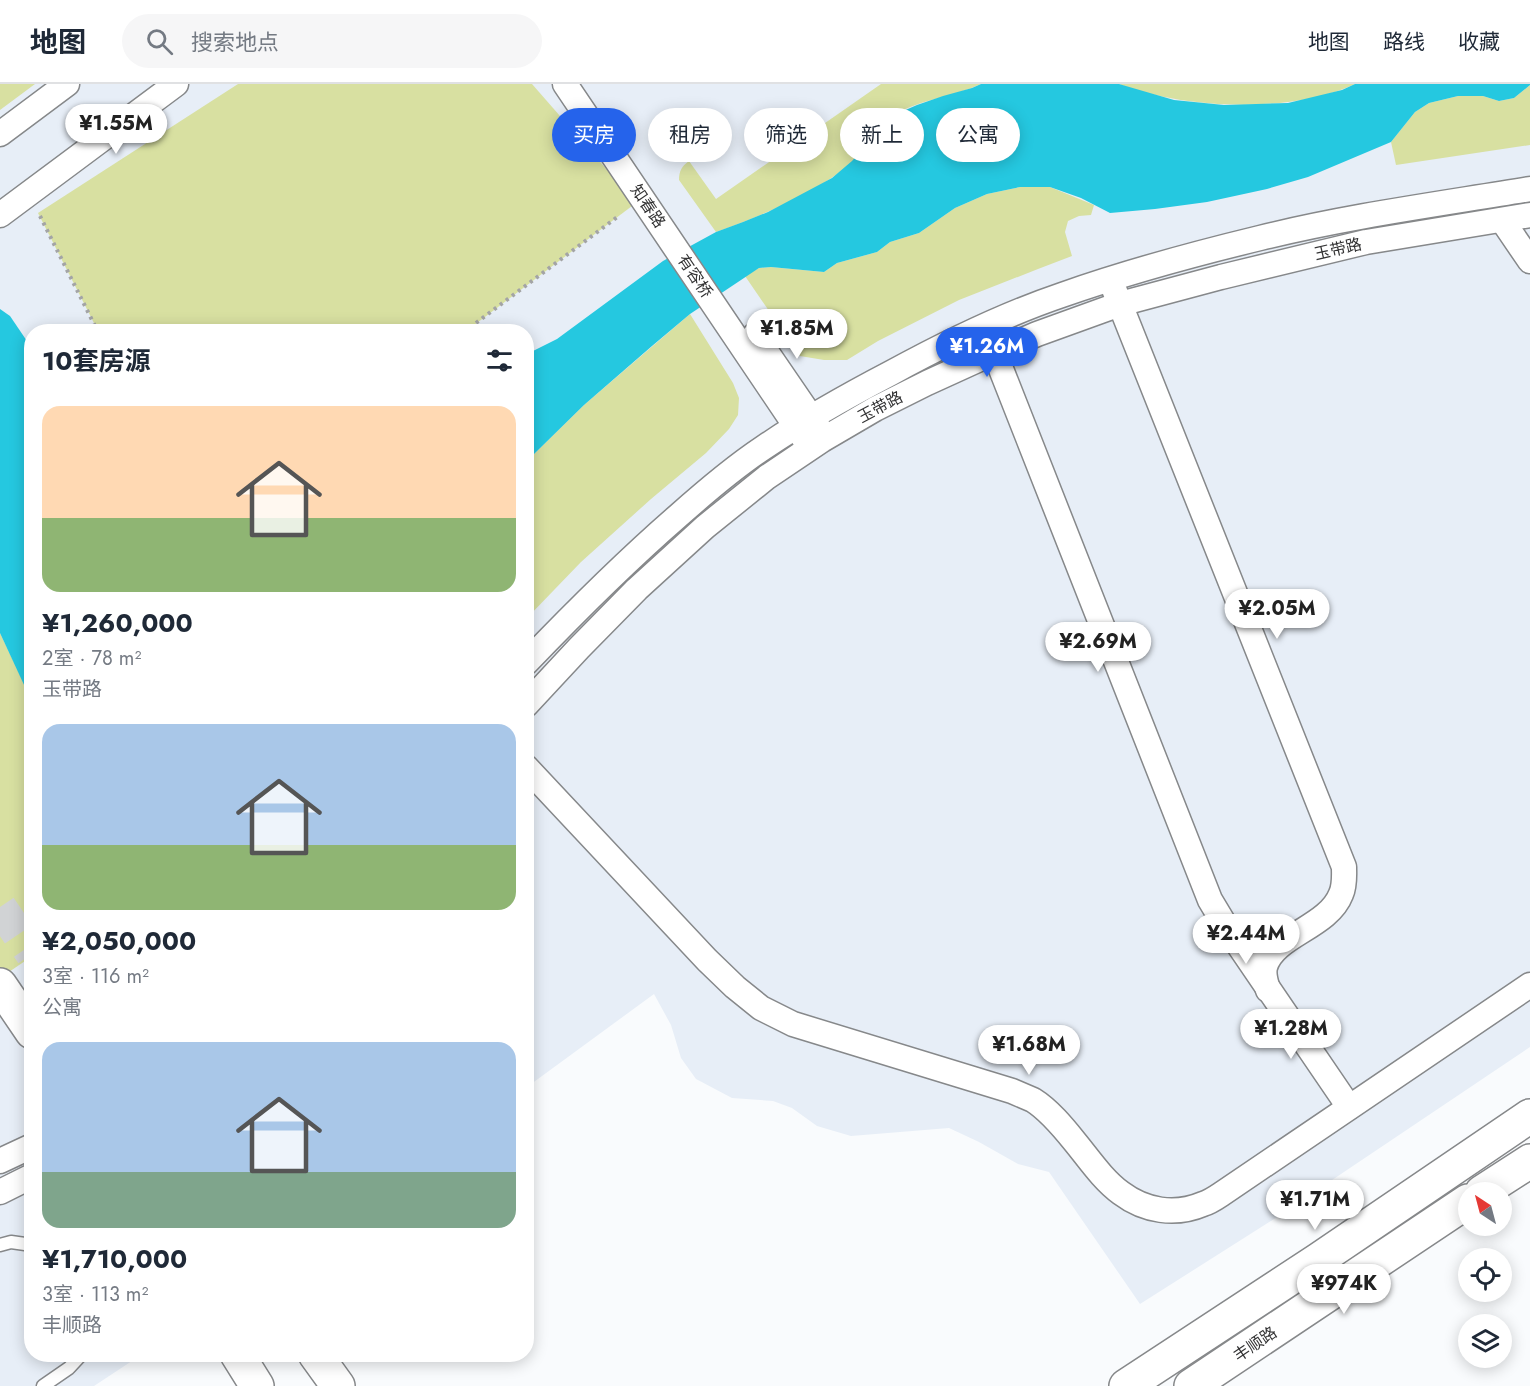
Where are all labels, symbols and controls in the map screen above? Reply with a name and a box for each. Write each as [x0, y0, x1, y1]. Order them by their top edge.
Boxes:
search box [122, 14, 542, 68]
text: 地图 [30, 22, 86, 63]
icon: search [143, 25, 176, 58]
text: 搜索地点 [191, 26, 279, 58]
text: 地图 [1308, 27, 1350, 57]
text: 路线 [1383, 27, 1425, 57]
text: 收藏 [1458, 27, 1500, 57]
pin: ¥1.55M [67, 104, 165, 155]
chip: 买房 [552, 108, 636, 162]
chip: 租房 [648, 108, 732, 162]
chip: 筛选 [744, 108, 828, 162]
chip: 新上 [840, 108, 924, 162]
chip: 公寓 [936, 108, 1020, 162]
text: ¥1.55M [79, 109, 153, 138]
street label: 知春路 [625, 180, 671, 232]
street label: 玉带路 [1312, 232, 1364, 266]
street label: 有容桥 [672, 250, 718, 302]
pin: ¥1.85M [748, 309, 846, 360]
text: ¥1.85M [760, 314, 834, 343]
pin: ¥1.26M [938, 327, 1036, 378]
text: ¥1.26M [950, 332, 1024, 361]
text: 10套房源 [42, 342, 150, 380]
icon: filters [483, 344, 516, 377]
street label: 玉带路 [853, 386, 907, 428]
icon: home [225, 445, 333, 553]
pin: ¥2.05M [1228, 589, 1326, 640]
text: ¥2.05M [1239, 594, 1315, 623]
text: ¥1,260,000 [42, 604, 193, 642]
pin: ¥2.69M [1049, 622, 1147, 673]
text: ¥2.69M [1059, 627, 1137, 656]
text: 2室 · 78 m² [42, 644, 141, 673]
text: 玉带路 [42, 675, 102, 704]
icon: home [225, 763, 333, 871]
pin: ¥2.44M [1197, 914, 1295, 965]
text: ¥2.44M [1207, 919, 1285, 948]
text: ¥2,050,000 [42, 922, 196, 960]
text: 3室 · 116 m² [42, 962, 149, 991]
text: 公寓 [42, 993, 82, 1022]
pin: ¥1.28M [1242, 1009, 1340, 1060]
text: ¥1.28M [1254, 1014, 1328, 1043]
pin: ¥1.68M [980, 1025, 1078, 1076]
text: ¥1.68M [992, 1030, 1066, 1059]
icon: home [225, 1081, 333, 1189]
pin: ¥1.71M [1266, 1180, 1364, 1231]
north arrow [1458, 1182, 1512, 1236]
map controls [1458, 1182, 1512, 1368]
text: ¥1.71M [1280, 1185, 1350, 1214]
text: ¥1,710,000 [42, 1240, 187, 1278]
button: locate [1458, 1248, 1512, 1302]
pin: ¥974K [1302, 1264, 1386, 1315]
text: ¥974K [1311, 1269, 1377, 1298]
text: 3室 · 113 m² [42, 1280, 148, 1309]
text: 丰顺路 [42, 1311, 102, 1340]
button: layers [1458, 1314, 1512, 1368]
street label: 丰顺路 [1229, 1321, 1281, 1367]

